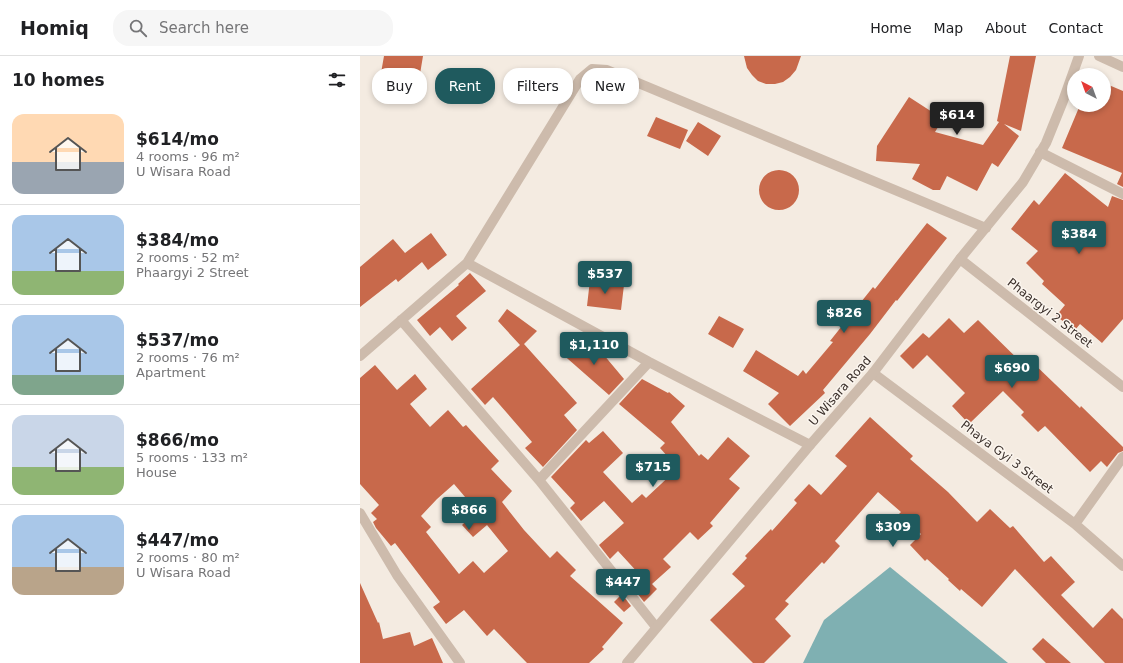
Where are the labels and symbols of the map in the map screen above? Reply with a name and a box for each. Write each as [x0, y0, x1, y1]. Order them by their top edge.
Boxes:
north arrow [1067, 68, 1111, 112]
pin: $614 [933, 102, 981, 136]
pin: $384 [1055, 221, 1103, 255]
pin: $537 [581, 261, 629, 295]
street label: Phaargyi 2 Street [1005, 275, 1096, 351]
pin: $826 [820, 300, 868, 334]
pin: $1,110 [561, 332, 627, 366]
street label: U Wisara Road [806, 353, 874, 429]
pin: $690 [988, 355, 1036, 389]
street label: Phaya Gyi 3 Street [958, 418, 1056, 496]
pin: $715 [629, 454, 677, 488]
pin: $866 [445, 497, 493, 531]
pin: $309 [869, 514, 917, 548]
pin: $447 [599, 569, 647, 603]

